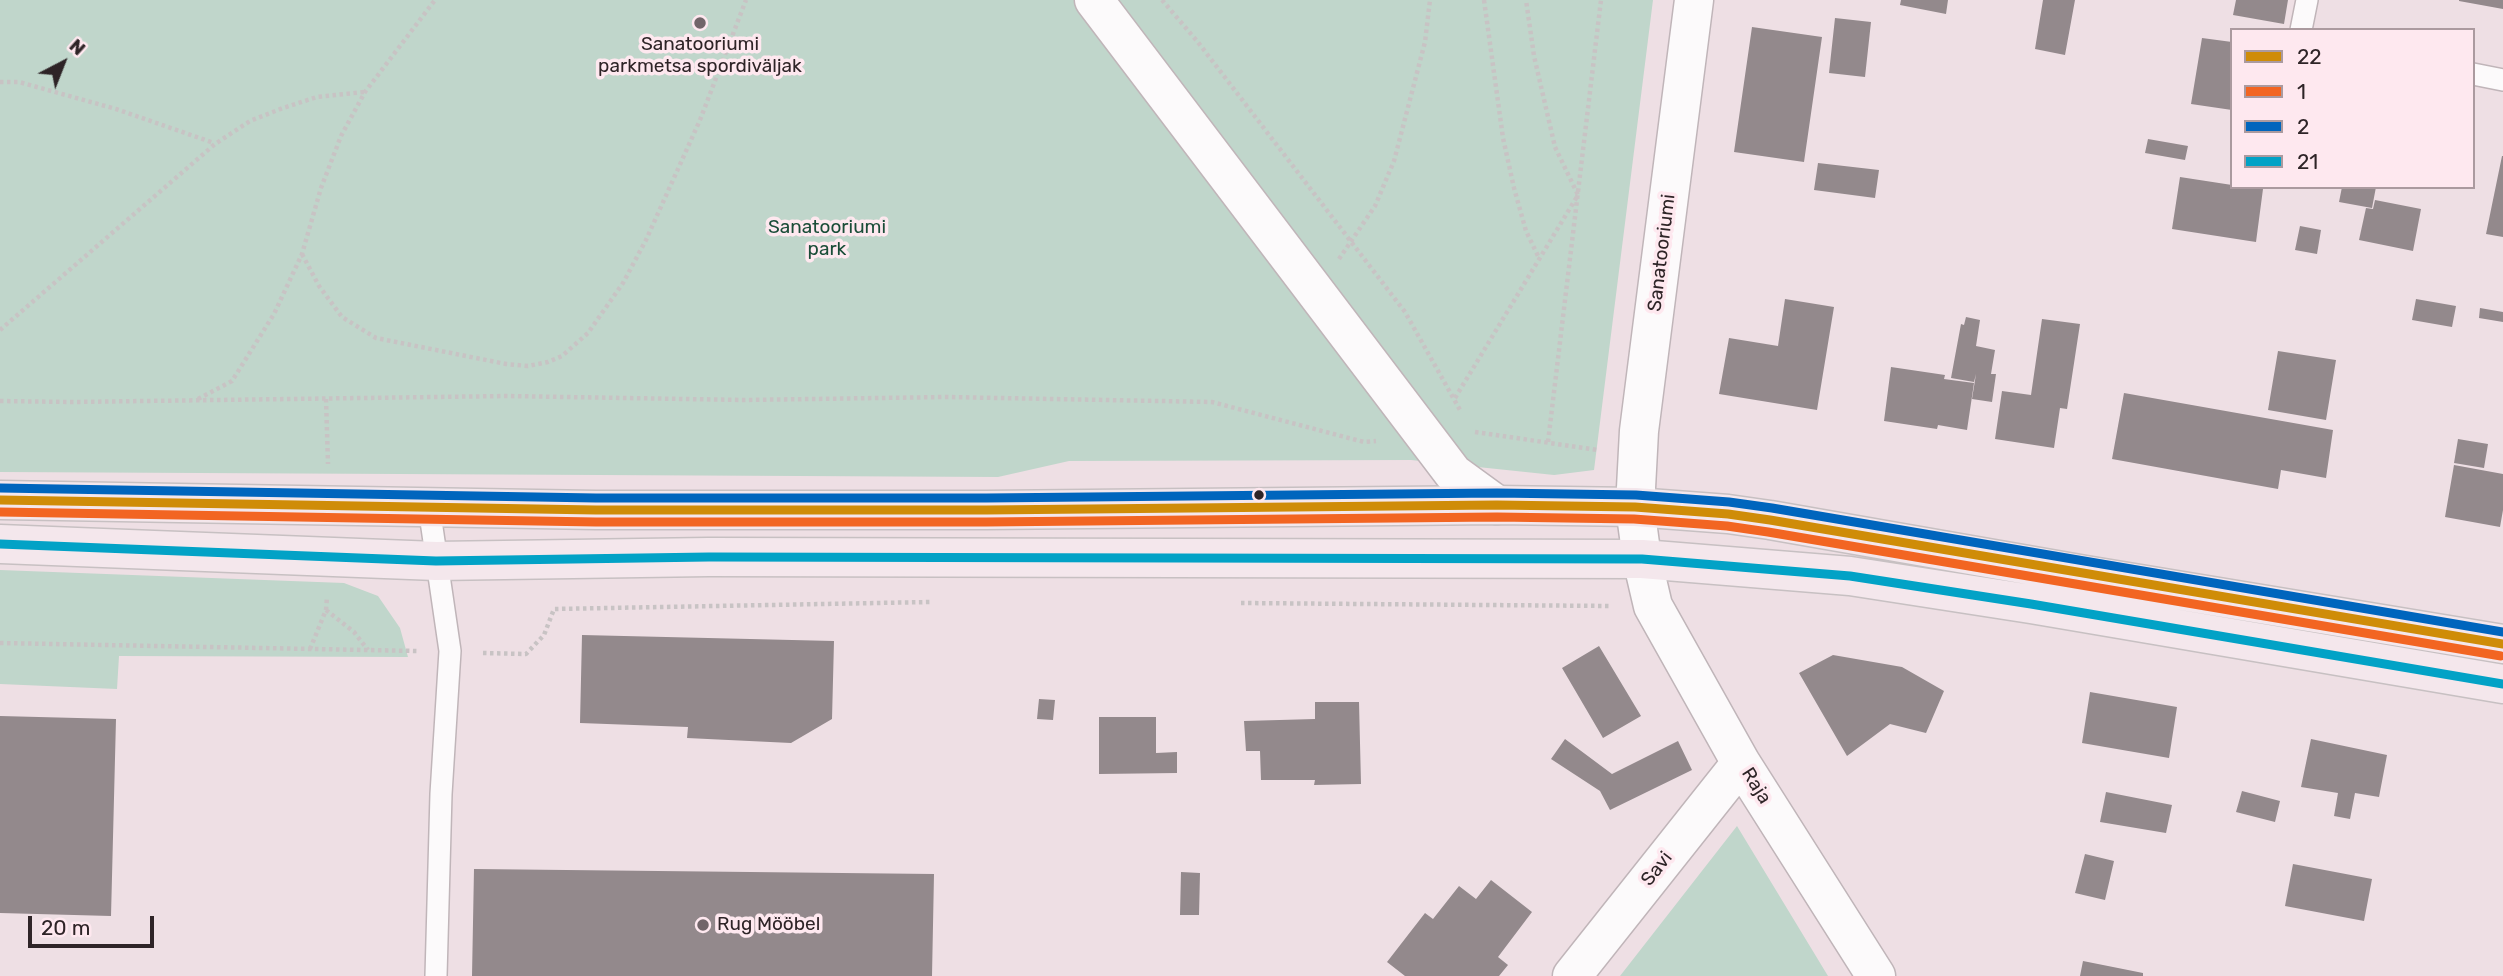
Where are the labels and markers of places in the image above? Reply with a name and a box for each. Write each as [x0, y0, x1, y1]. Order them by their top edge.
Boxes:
marker: Sanatooriumi parkmetsa spordiväljak [692, 15, 708, 31]
place label: Sanatooriumi parkmetsa spordiväljak [598, 34, 802, 78]
unlabelled marker [1252, 488, 1266, 502]
place label: Rug Mööbel [717, 914, 820, 936]
marker: Rug Mööbel [695, 917, 711, 933]

